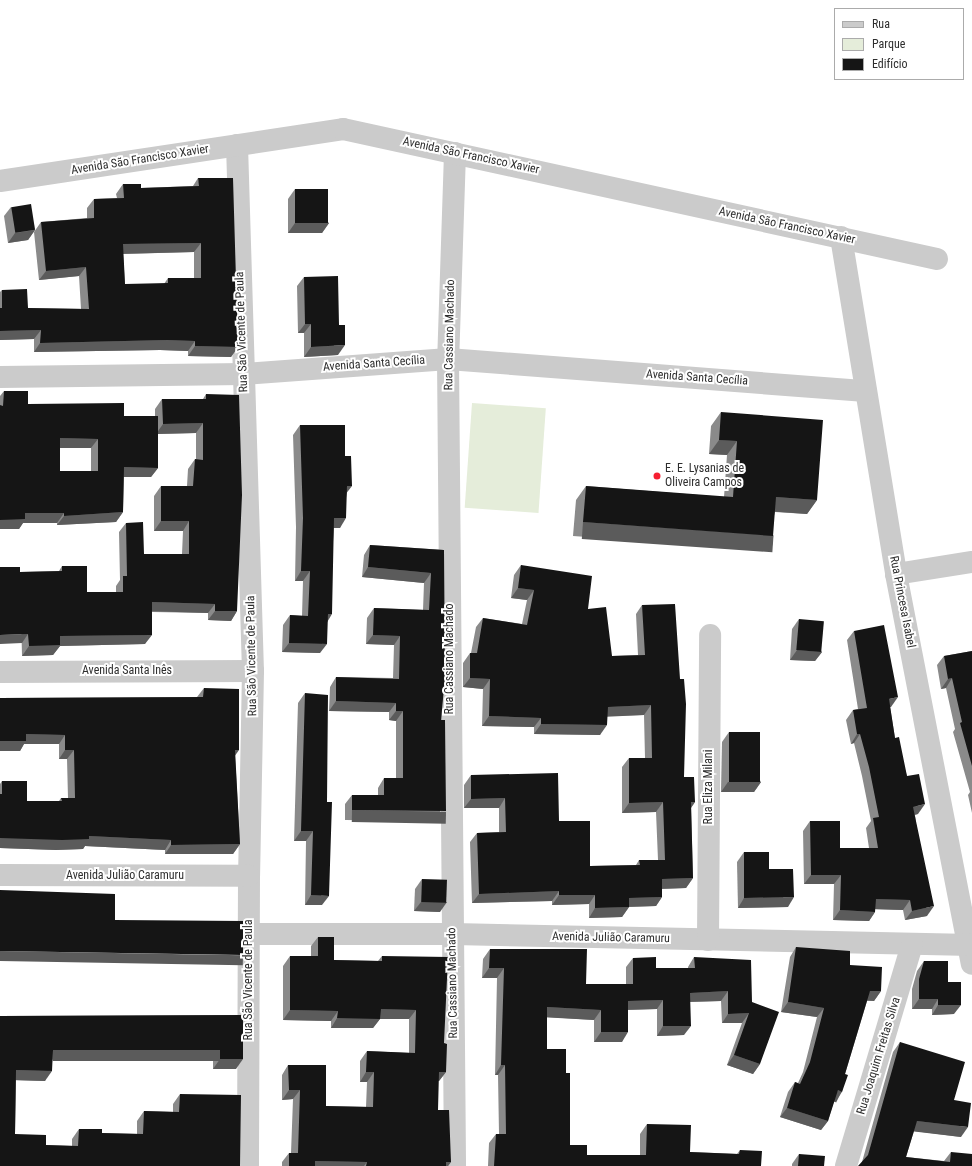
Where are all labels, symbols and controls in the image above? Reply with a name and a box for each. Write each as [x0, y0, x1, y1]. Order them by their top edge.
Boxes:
legend [834, 8, 964, 80]
text: Rua [872, 17, 890, 31]
text: Parque [872, 37, 905, 51]
text: Edifício [872, 57, 908, 71]
street label: Avenida São Francisco Xavier [401, 134, 541, 178]
street label: Avenida São Francisco Xavier [70, 142, 210, 178]
street label: Avenida São Francisco Xavier [717, 204, 857, 248]
street label: Rua São Vicente de Paula [233, 271, 251, 393]
street label: Rua Cassiano Machado [442, 279, 458, 391]
street label: Avenida Santa Cecília [323, 353, 425, 375]
street label: Avenida Santa Cecília [646, 367, 748, 389]
place label: E. E. Lysanias de Oliveira Campos [665, 462, 744, 490]
marker: E. E. Lysanias de Oliveira Campos [652, 471, 662, 481]
street label: Rua Princesa Isabel [886, 555, 918, 649]
street label: Rua São Vicente de Paula [244, 595, 260, 717]
street label: Rua Cassiano Machado [443, 603, 457, 715]
street label: Avenida Santa Inês [82, 664, 172, 678]
street label: Rua Eliza Milani [702, 750, 716, 824]
street label: Avenida Julião Caramuru [66, 869, 184, 883]
street label: Rua São Vicente de Paula [242, 920, 256, 1040]
street label: Rua Cassiano Machado [445, 927, 461, 1039]
street label: Avenida Julião Caramuru [552, 930, 670, 946]
street label: Rua Joaquim Freitas Silva [854, 995, 904, 1117]

